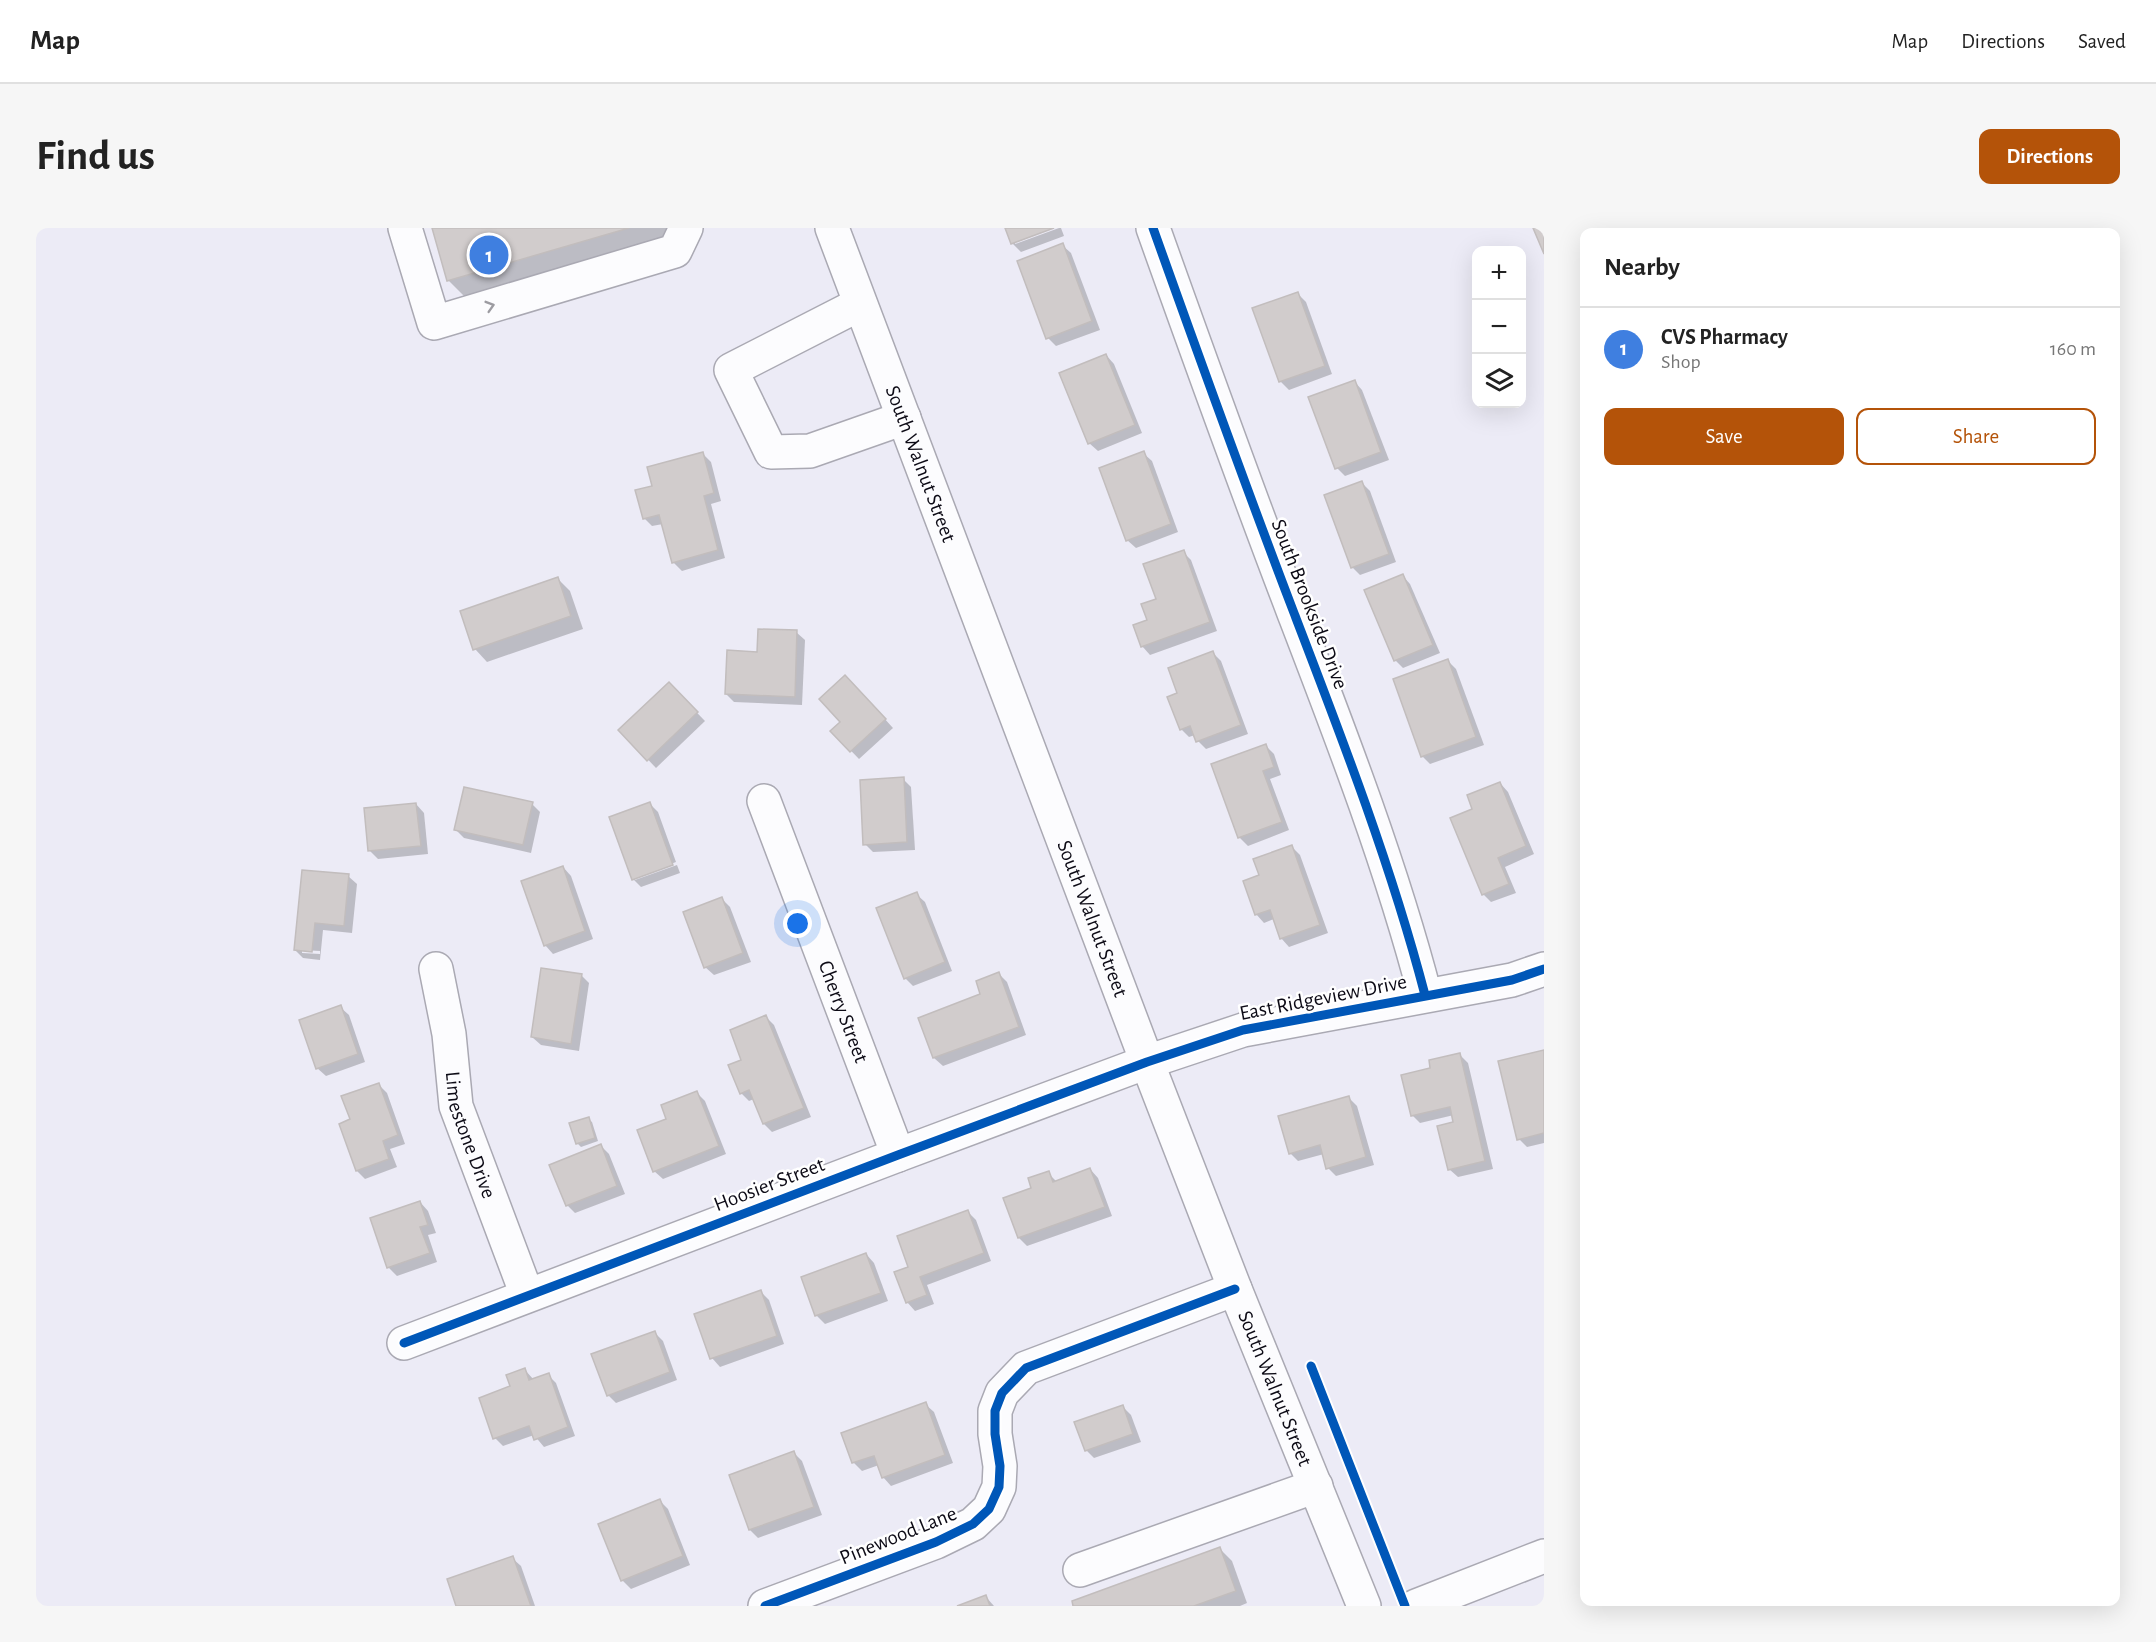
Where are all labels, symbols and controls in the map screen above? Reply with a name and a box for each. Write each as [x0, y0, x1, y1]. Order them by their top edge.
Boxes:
text: Map [30, 27, 80, 55]
text: Map [1892, 31, 1928, 52]
text: Directions [1961, 31, 2045, 52]
text: Saved [2078, 31, 2126, 52]
button: Directions [1979, 129, 2120, 184]
text: Find us [36, 135, 155, 177]
pin: 1 [470, 232, 508, 278]
map controls [1472, 246, 1526, 408]
button: + [1472, 246, 1526, 300]
text: Nearby [1604, 254, 1680, 280]
button: − [1472, 300, 1526, 354]
one-way arrow [484, 301, 495, 313]
text: CVS Pharmacy [1661, 326, 1788, 348]
text: 1 [1620, 339, 1627, 359]
text: 160 m [2050, 339, 2096, 359]
text: Shop [1661, 352, 1701, 372]
button: layers [1472, 354, 1526, 408]
street label: South Walnut Street [882, 383, 960, 545]
button: Save [1604, 408, 1844, 465]
button: Share [1856, 408, 2096, 465]
street label: South Brookside Drive [1267, 516, 1352, 692]
street label: South Walnut Street [1053, 838, 1131, 1000]
your location [783, 909, 812, 938]
street label: Cherry Street [814, 958, 872, 1066]
street label: East Ridgeview Drive [1238, 971, 1408, 1024]
street label: Limestone Drive [442, 1070, 500, 1201]
street label: Hoosier Street [711, 1154, 828, 1215]
street label: South Walnut Street [1234, 1308, 1316, 1469]
street label: Pinewood Lane [837, 1502, 960, 1568]

